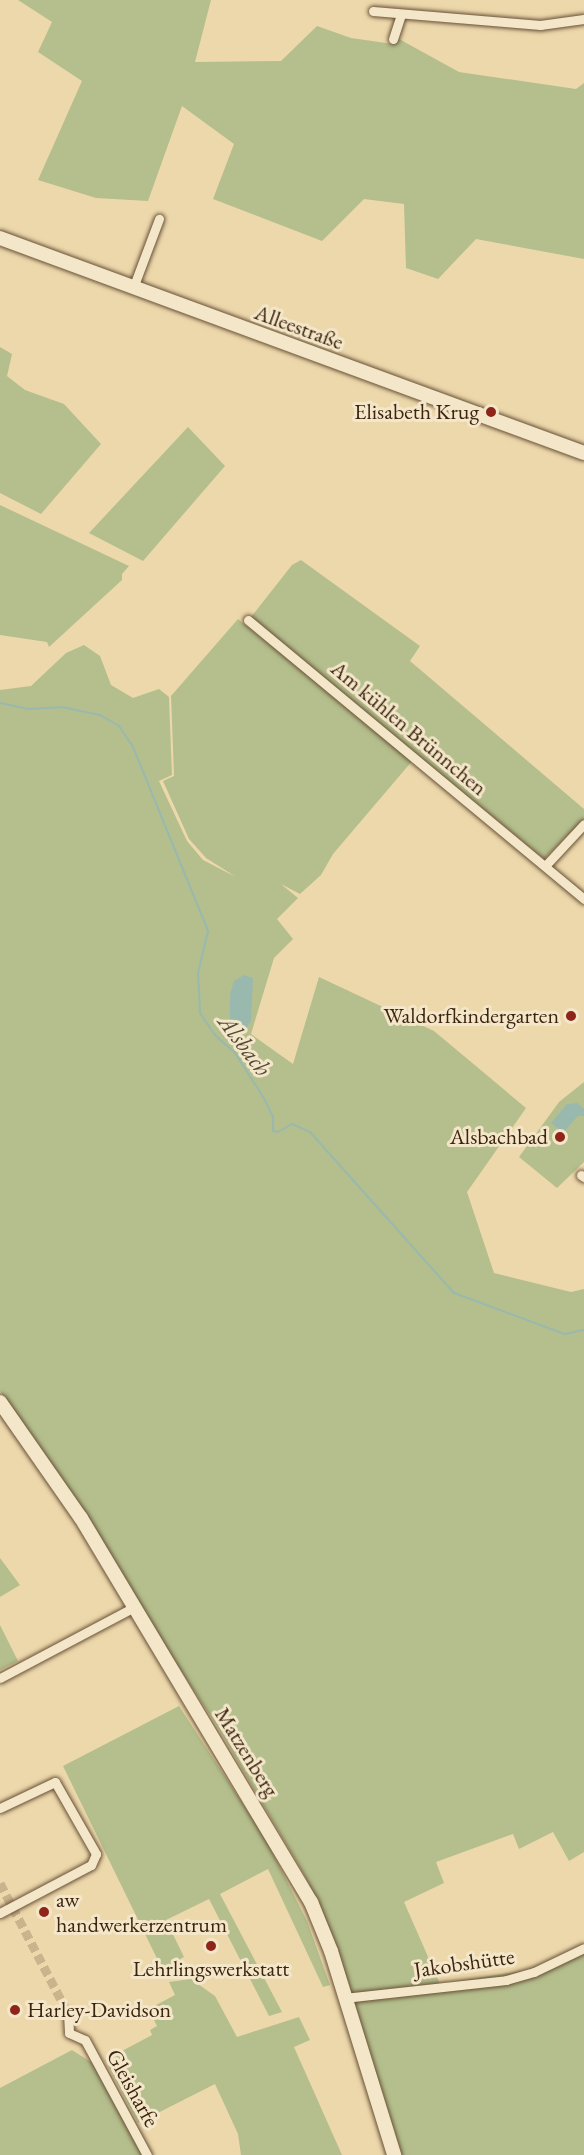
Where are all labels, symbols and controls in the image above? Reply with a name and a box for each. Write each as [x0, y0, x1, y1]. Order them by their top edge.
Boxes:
street label: Alleestraße [251, 299, 347, 355]
place label: Elisabeth Krug [354, 399, 479, 425]
marker: Elisabeth Krug [484, 405, 498, 419]
street label: Am kühlen Brünnchen [326, 655, 492, 801]
place label: Waldorfkindergarten [383, 1003, 559, 1029]
water label: Alsbach [212, 1008, 278, 1082]
marker: Waldorfkindergarten [564, 1009, 578, 1023]
place label: Alsbachbad [450, 1124, 548, 1150]
marker: Alsbachbad [553, 1130, 567, 1144]
street label: Matzenberg [209, 1702, 285, 1802]
place label: aw handwerkerzentrum [56, 1886, 227, 1938]
marker: aw handwerkerzentrum [37, 1905, 51, 1919]
marker: Lehrlingswerkstatt [204, 1939, 218, 1953]
street label: Jakobshütte [412, 1943, 516, 1983]
place label: Lehrlingswerkstatt [133, 1956, 289, 1982]
place label: Harley-Davidson [27, 1997, 171, 2023]
marker: Harley-Davidson [8, 2003, 22, 2017]
street label: Gleisharfe [101, 2044, 165, 2132]

